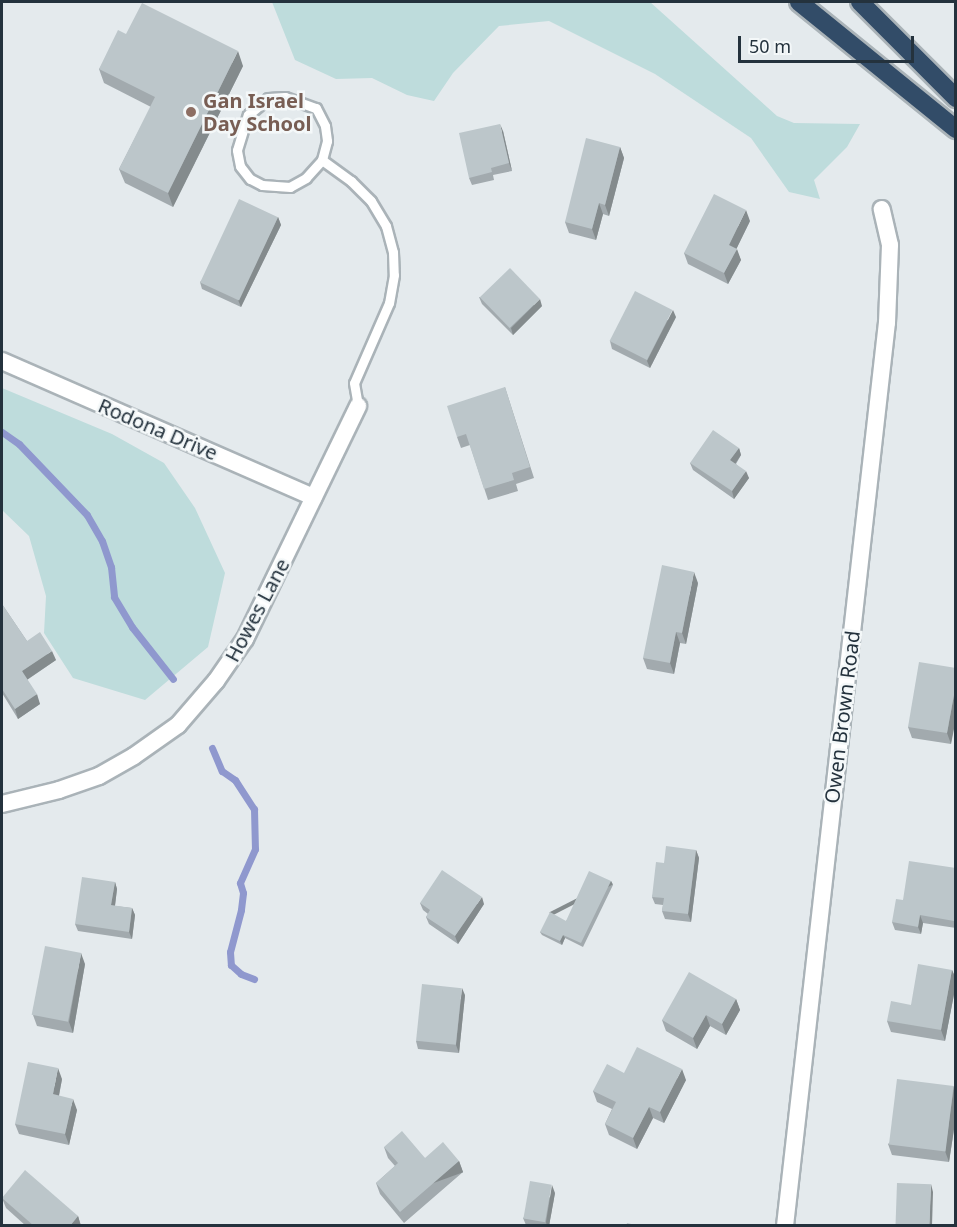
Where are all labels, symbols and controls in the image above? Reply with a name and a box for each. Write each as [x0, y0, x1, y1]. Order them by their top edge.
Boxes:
scale bar [741, 24, 916, 62]
text: 50 m [749, 34, 791, 58]
place label: Gan Israel Day School [203, 88, 312, 135]
marker: Gan Israel Day School [184, 105, 198, 119]
street label: Rodona Drive [95, 393, 221, 465]
street label: Howes Lane [220, 554, 294, 666]
street label: Owen Brown Road [819, 629, 865, 805]

